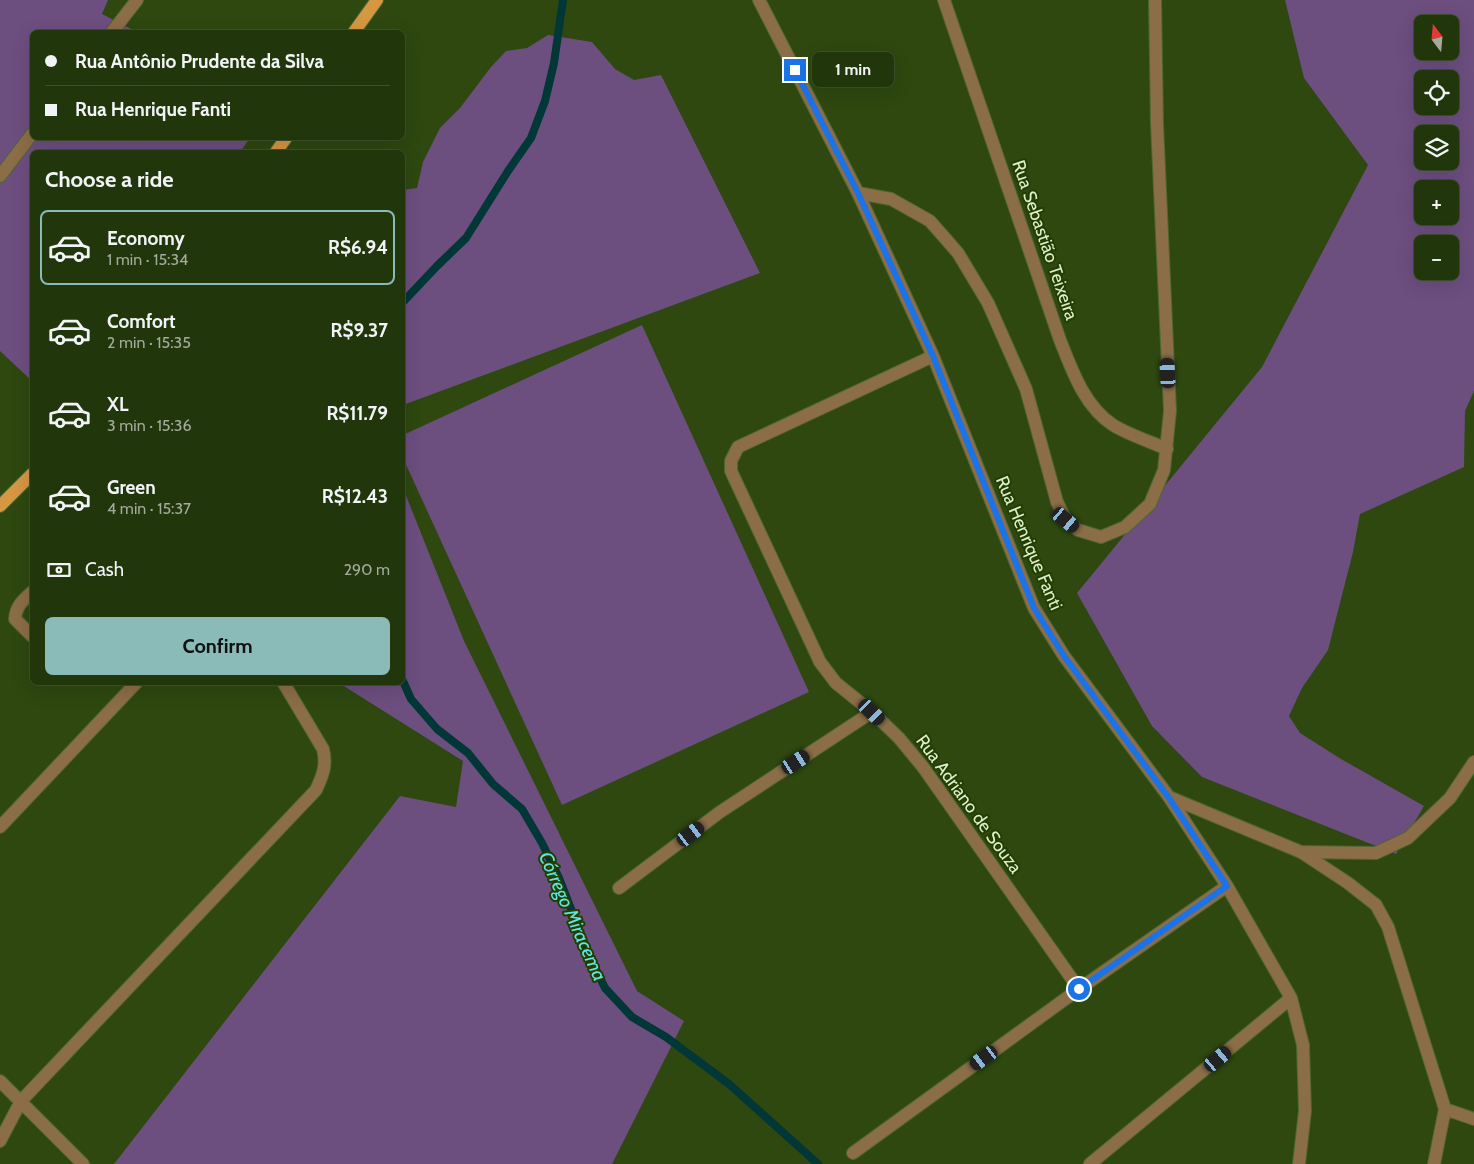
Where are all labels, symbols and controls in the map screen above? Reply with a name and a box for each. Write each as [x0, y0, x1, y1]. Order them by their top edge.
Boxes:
north arrow [1414, 15, 1459, 60]
map controls [1414, 15, 1459, 280]
text: Rua Antônio Prudente da Silva [75, 50, 324, 73]
callout: 1 min [812, 52, 895, 88]
route end [784, 59, 806, 81]
text: 1 min [835, 60, 871, 79]
button: locate [1414, 70, 1459, 115]
text: Rua Henrique Fanti [75, 98, 231, 121]
button: layers [1414, 125, 1459, 170]
street label: Rua Sebastião Teixeira [1007, 157, 1083, 323]
text: Choose a ride [45, 166, 174, 193]
button: + [1414, 180, 1459, 225]
icon: car [47, 225, 92, 270]
text: Economy [107, 227, 185, 250]
button: − [1414, 235, 1459, 280]
text: R$6.94 [328, 236, 388, 259]
text: 1 min · 15:34 [107, 250, 188, 269]
icon: car [47, 308, 92, 353]
text: Comfort [107, 310, 176, 333]
text: R$9.37 [331, 319, 388, 342]
text: 2 min · 15:35 [107, 333, 191, 352]
car [1159, 358, 1176, 388]
icon: car [47, 391, 92, 436]
text: XL [107, 393, 128, 416]
text: R$11.79 [326, 402, 388, 425]
text: 3 min · 15:36 [107, 416, 192, 435]
street label: Rua Henrique Fanti [991, 473, 1067, 613]
icon: car [47, 474, 92, 519]
text: Green [107, 476, 156, 499]
text: R$12.43 [322, 485, 388, 508]
text: 4 min · 15:37 [107, 499, 191, 518]
car [1049, 505, 1082, 535]
icon: cash [45, 556, 73, 584]
text: Cash [85, 558, 124, 581]
text: 290 m [344, 560, 390, 579]
button: Confirm [45, 617, 390, 675]
car [855, 696, 888, 728]
street label: Rua Adriano de Souza [911, 730, 1027, 878]
car [779, 748, 812, 776]
car [674, 819, 707, 849]
water label: Córrego Miracema [534, 848, 611, 984]
route start [1068, 978, 1090, 1000]
car [967, 1043, 1000, 1073]
car [1201, 1044, 1234, 1074]

